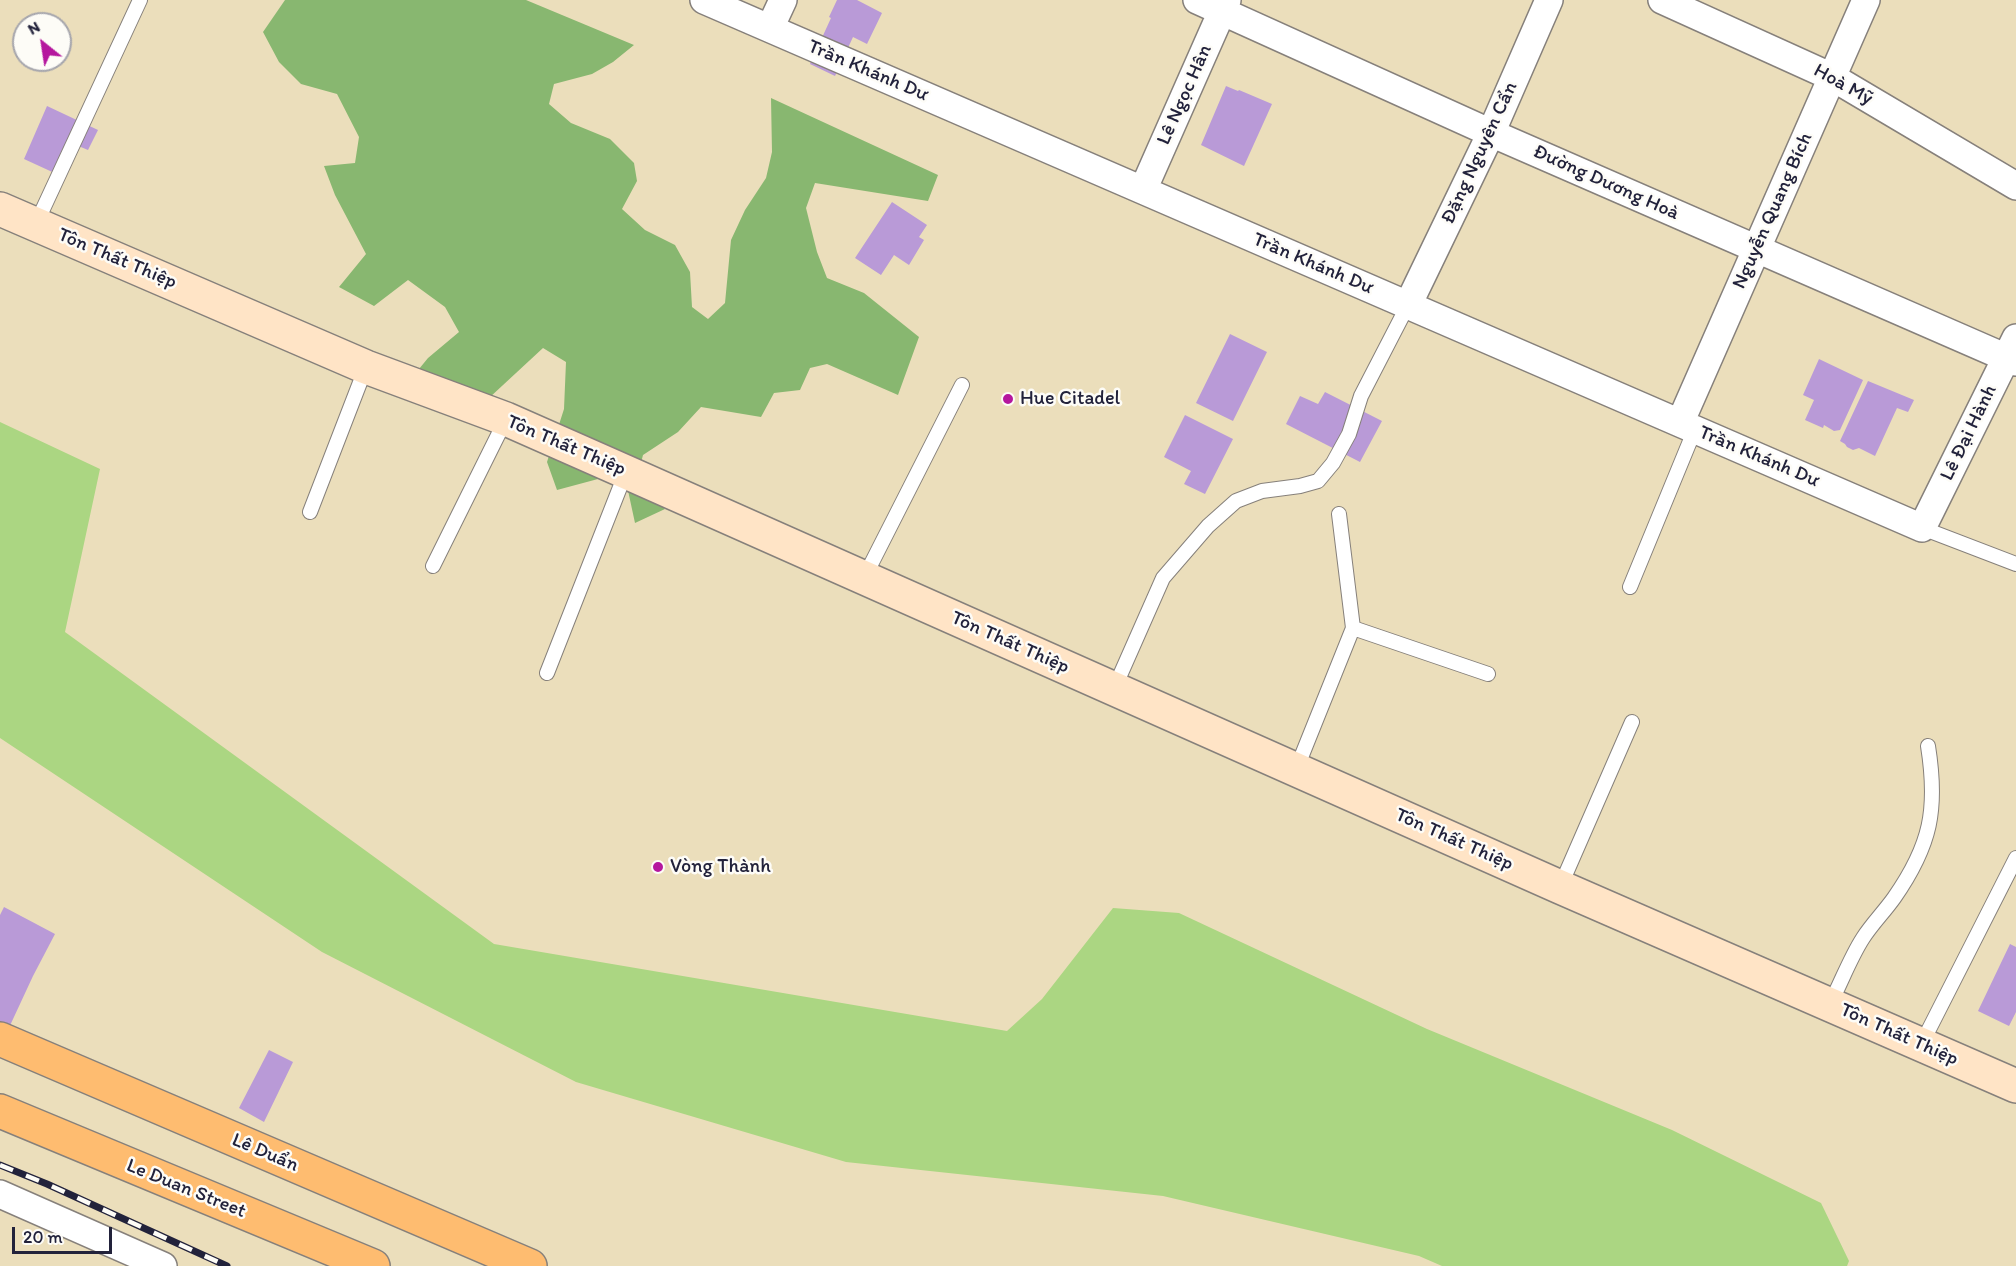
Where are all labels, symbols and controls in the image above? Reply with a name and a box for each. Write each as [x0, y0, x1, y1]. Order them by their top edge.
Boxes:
north arrow [12, 12, 72, 72]
text: N [24, 17, 43, 39]
street label: Trần Khánh Dư [804, 35, 932, 107]
street label: Lê Ngọc Hân [1152, 41, 1218, 149]
street label: Hoà Mỹ [1809, 59, 1877, 111]
street label: Đặng Nguyên Cẩn [1437, 78, 1523, 228]
street label: Nguyễn Quang Bích [1728, 129, 1818, 293]
street label: Đường Dương Hoà [1529, 140, 1683, 226]
street label: Tôn Thất Thiệp [54, 223, 180, 295]
street label: Trần Khánh Dư [1249, 228, 1377, 300]
street label: Lê Đại Hành [1936, 381, 2002, 485]
place label: Hue Citadel [1020, 387, 1120, 411]
marker: Hue Citadel [1001, 392, 1015, 406]
street label: Tôn Thất Thiệp [503, 410, 629, 482]
street label: Trần Khánh Dư [1695, 421, 1823, 493]
street label: Tôn Thất Thiệp [947, 606, 1073, 680]
street label: Tôn Thất Thiệp [1391, 803, 1517, 877]
place label: Vòng Thành [670, 855, 771, 879]
marker: Vòng Thành [651, 860, 665, 874]
street label: Tôn Thất Thiệp [1836, 998, 1962, 1072]
street label: Lê Duẩn [228, 1128, 302, 1178]
street label: Le Duan Street [123, 1154, 249, 1224]
scale bar [15, 1215, 116, 1253]
text: 20 m [23, 1226, 63, 1248]

